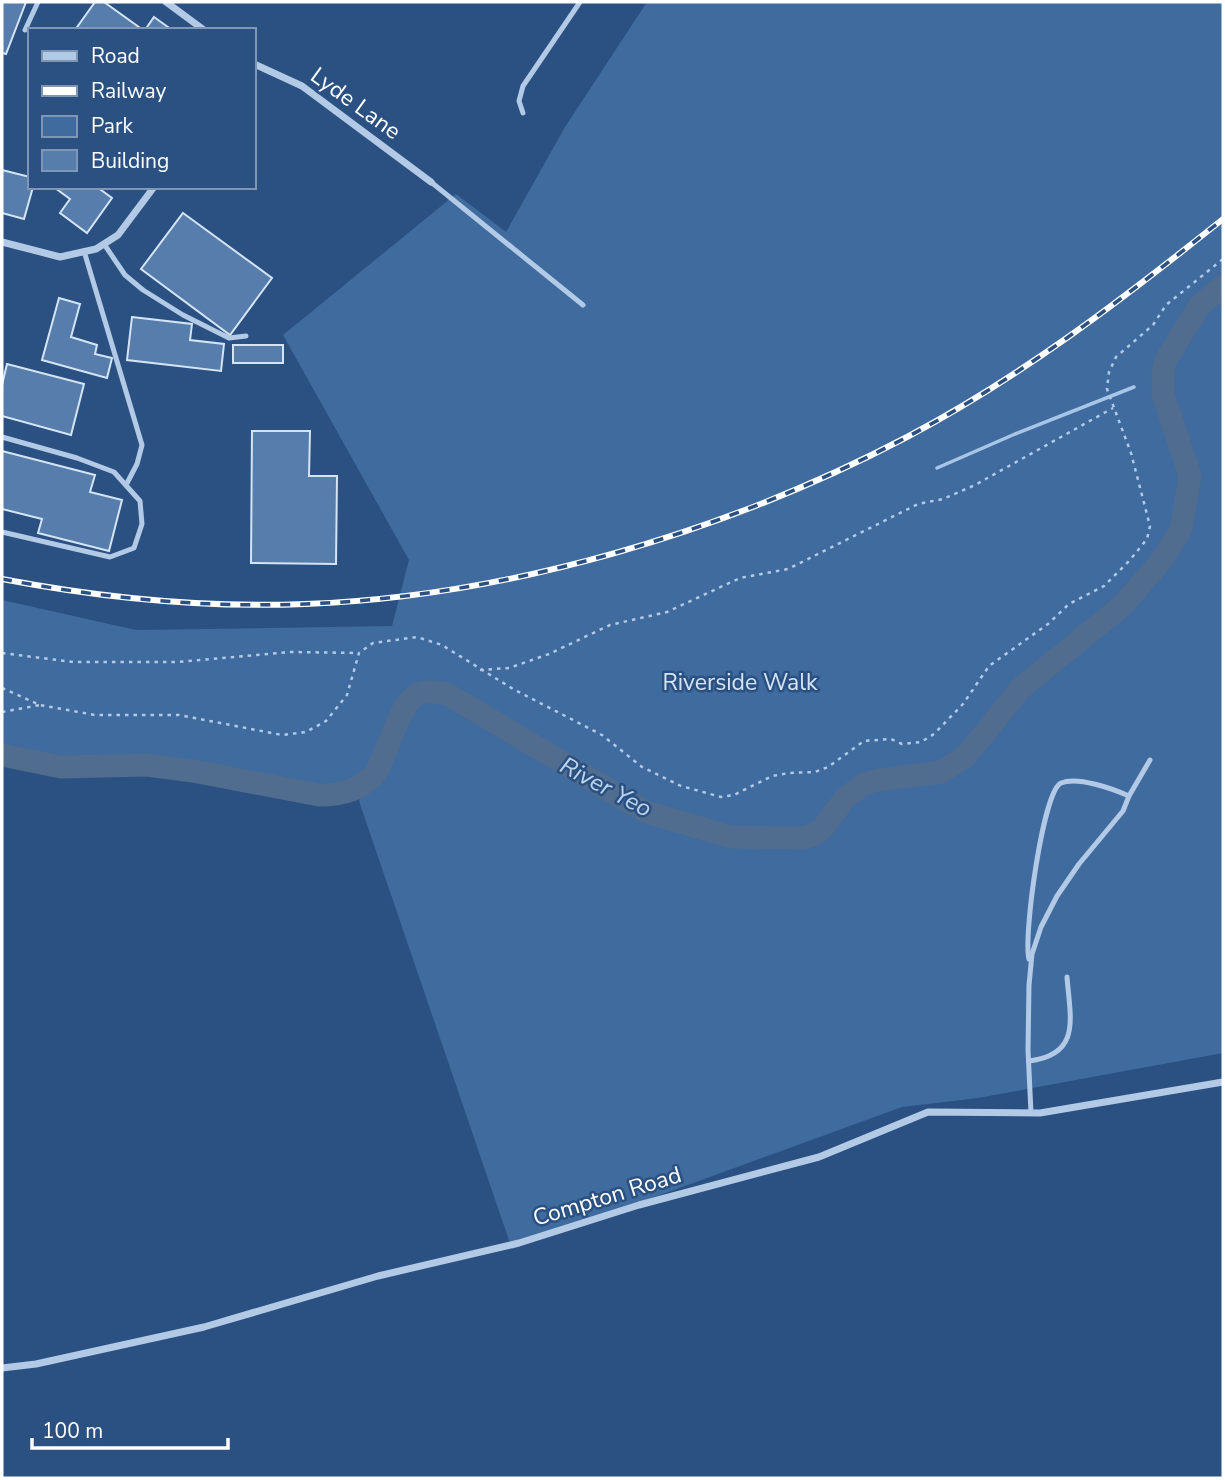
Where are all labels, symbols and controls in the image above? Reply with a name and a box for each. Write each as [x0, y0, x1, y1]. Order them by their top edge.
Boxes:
legend [28, 28, 256, 189]
text: Road [91, 42, 140, 70]
street label: Lyde Lane [304, 60, 407, 147]
text: Railway [91, 77, 166, 105]
text: Park [91, 112, 133, 140]
text: Building [91, 147, 169, 175]
park label: Riverside Walk [662, 667, 818, 698]
water label: River Yeo [554, 749, 658, 825]
street label: Compton Road [529, 1159, 685, 1234]
scale bar [32, 1406, 228, 1450]
text: 100 m [42, 1417, 103, 1445]

